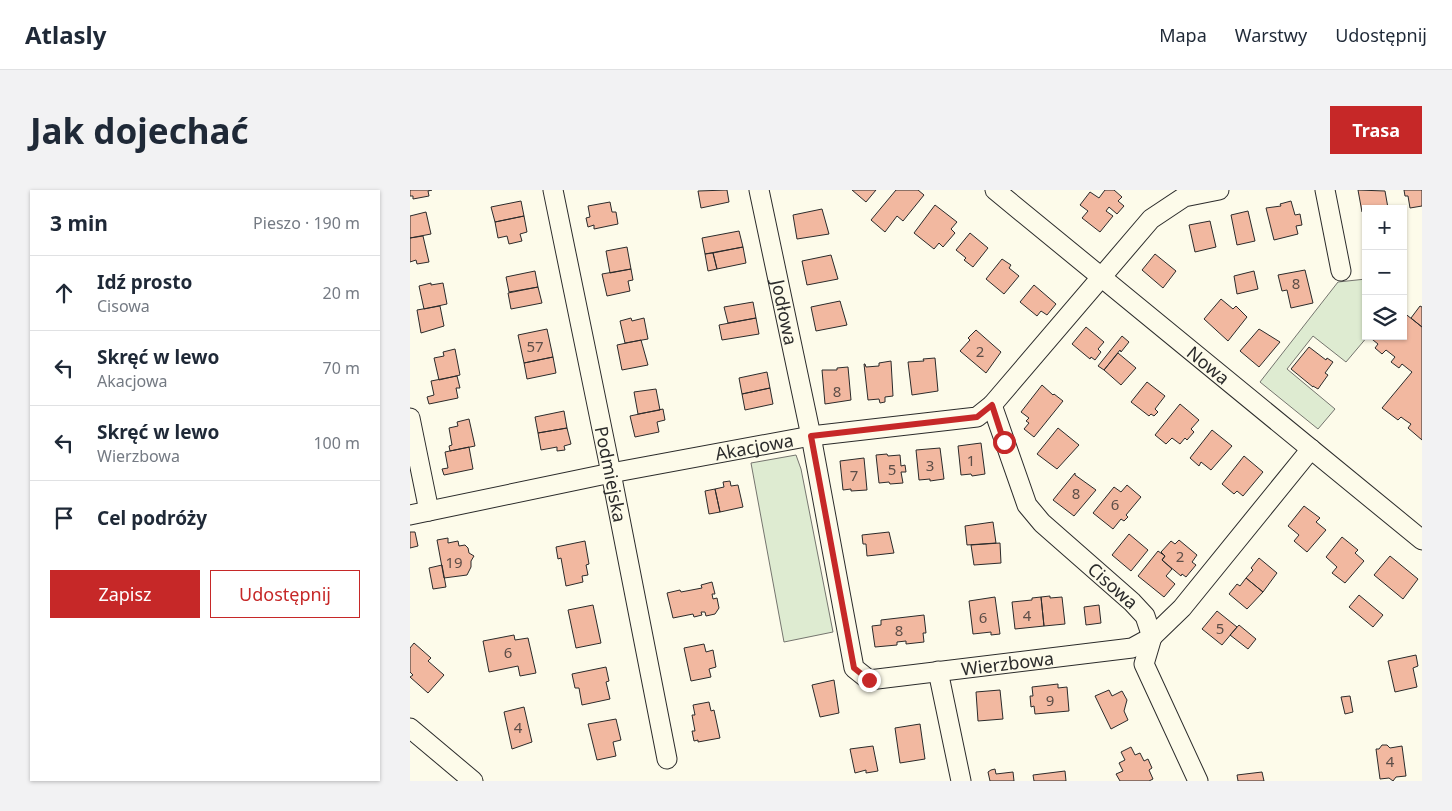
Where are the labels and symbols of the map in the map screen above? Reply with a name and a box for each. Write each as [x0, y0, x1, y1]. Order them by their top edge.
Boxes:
house number: 8 [1292, 273, 1300, 293]
street label: Jodłowa [766, 275, 803, 347]
house number: 57 [526, 336, 544, 356]
street label: Nowa [1182, 340, 1235, 390]
house number: 2 [976, 341, 984, 361]
house number: 8 [833, 381, 841, 401]
street label: Podmiejska [590, 424, 632, 524]
street label: Akacjowa [713, 427, 795, 466]
route start [993, 431, 1016, 454]
house number: 1 [967, 450, 975, 470]
house number: 3 [926, 455, 934, 475]
house number: 5 [888, 459, 896, 479]
house number: 7 [850, 465, 858, 485]
house number: 8 [1072, 483, 1080, 503]
house number: 6 [1111, 494, 1119, 514]
house number: 2 [1176, 546, 1184, 566]
house number: 19 [445, 552, 463, 572]
street label: Cisowa [1083, 557, 1143, 614]
house number: 4 [1023, 605, 1032, 625]
house number: 6 [979, 607, 987, 627]
house number: 5 [1216, 618, 1224, 638]
house number: 8 [895, 620, 903, 640]
house number: 6 [504, 642, 512, 662]
street label: Wierzbowa [960, 646, 1055, 681]
route end [858, 669, 881, 692]
house number: 9 [1046, 690, 1054, 710]
house number: 4 [514, 717, 523, 737]
house number: 4 [1386, 751, 1395, 771]

